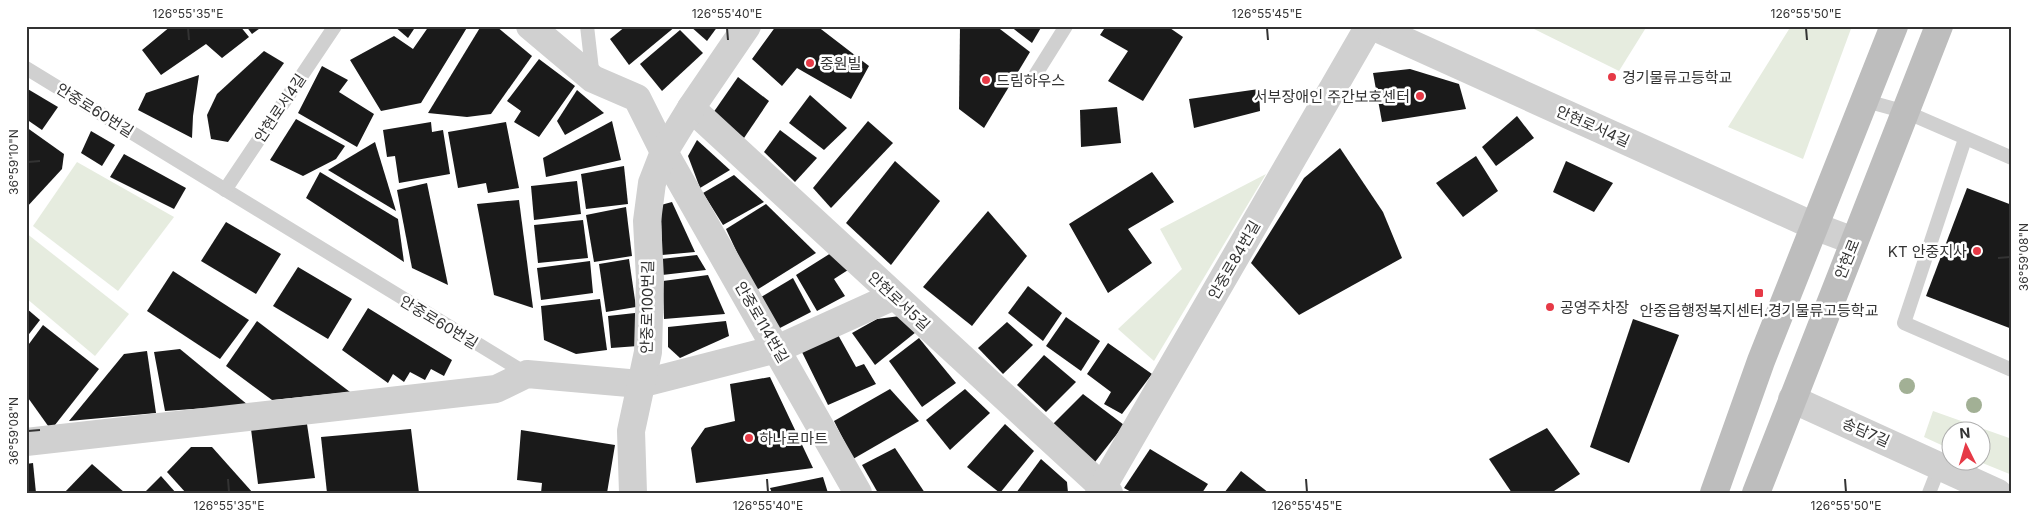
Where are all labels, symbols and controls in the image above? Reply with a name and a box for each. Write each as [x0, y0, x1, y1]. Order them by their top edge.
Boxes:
text: 126°55'35"E [153, 6, 223, 21]
text: 126°55'40"E [692, 6, 762, 21]
text: 126°55'45"E [1232, 6, 1302, 21]
text: 126°55'50"E [1771, 6, 1841, 21]
place label: 중원빌 [820, 54, 861, 73]
marker: 중원빌 [804, 57, 816, 69]
place label: 경기물류고등학교 [1622, 68, 1732, 87]
street label: 안현로서4길 [250, 70, 310, 146]
place label: 드림하우스 [996, 71, 1065, 90]
marker: 경기물류고등학교 [1606, 71, 1618, 83]
marker: 드림하우스 [980, 74, 992, 86]
street label: 안중로60번길 [53, 79, 137, 141]
place label: 서부장애인 주간보호센터 [1254, 87, 1410, 106]
marker: 서부장애인 주간보호센터 [1414, 90, 1426, 102]
street label: 안현로서4길 [1553, 101, 1633, 151]
text: 36°59'10"N [6, 129, 21, 195]
street label: 안중로84번길 [1204, 217, 1264, 303]
text: 36°59'08"N [2016, 223, 2031, 291]
street label: 안현로 [1830, 236, 1864, 282]
place label: KT 안중지사 [1888, 242, 1967, 261]
marker: KT 안중지사 [1971, 245, 1983, 257]
street label: 안중로100번길 [637, 260, 657, 354]
street label: 안현로서5길 [864, 267, 934, 335]
street label: 안중로114번길 [731, 278, 793, 366]
marker: 안중읍행정복지센터.경기물류고등학교 [1753, 287, 1765, 299]
street label: 안중로60번길 [396, 291, 482, 353]
place label: 공영주차장 [1560, 298, 1629, 317]
marker: 공영주차장 [1544, 301, 1556, 313]
place label: 안중읍행정복지센터.경기물류고등학교 [1640, 301, 1878, 320]
text: 36°59'08"N [6, 397, 21, 465]
street label: 송담7길 [1839, 413, 1893, 451]
north arrow [1940, 422, 1990, 472]
text: N [1959, 424, 1971, 441]
place label: 하나로마트 [759, 429, 828, 448]
marker: 하나로마트 [743, 432, 755, 444]
text: 126°55'35"E [194, 498, 264, 513]
text: 126°55'40"E [733, 498, 803, 513]
text: 126°55'45"E [1272, 498, 1342, 513]
text: 126°55'50"E [1811, 498, 1881, 513]

